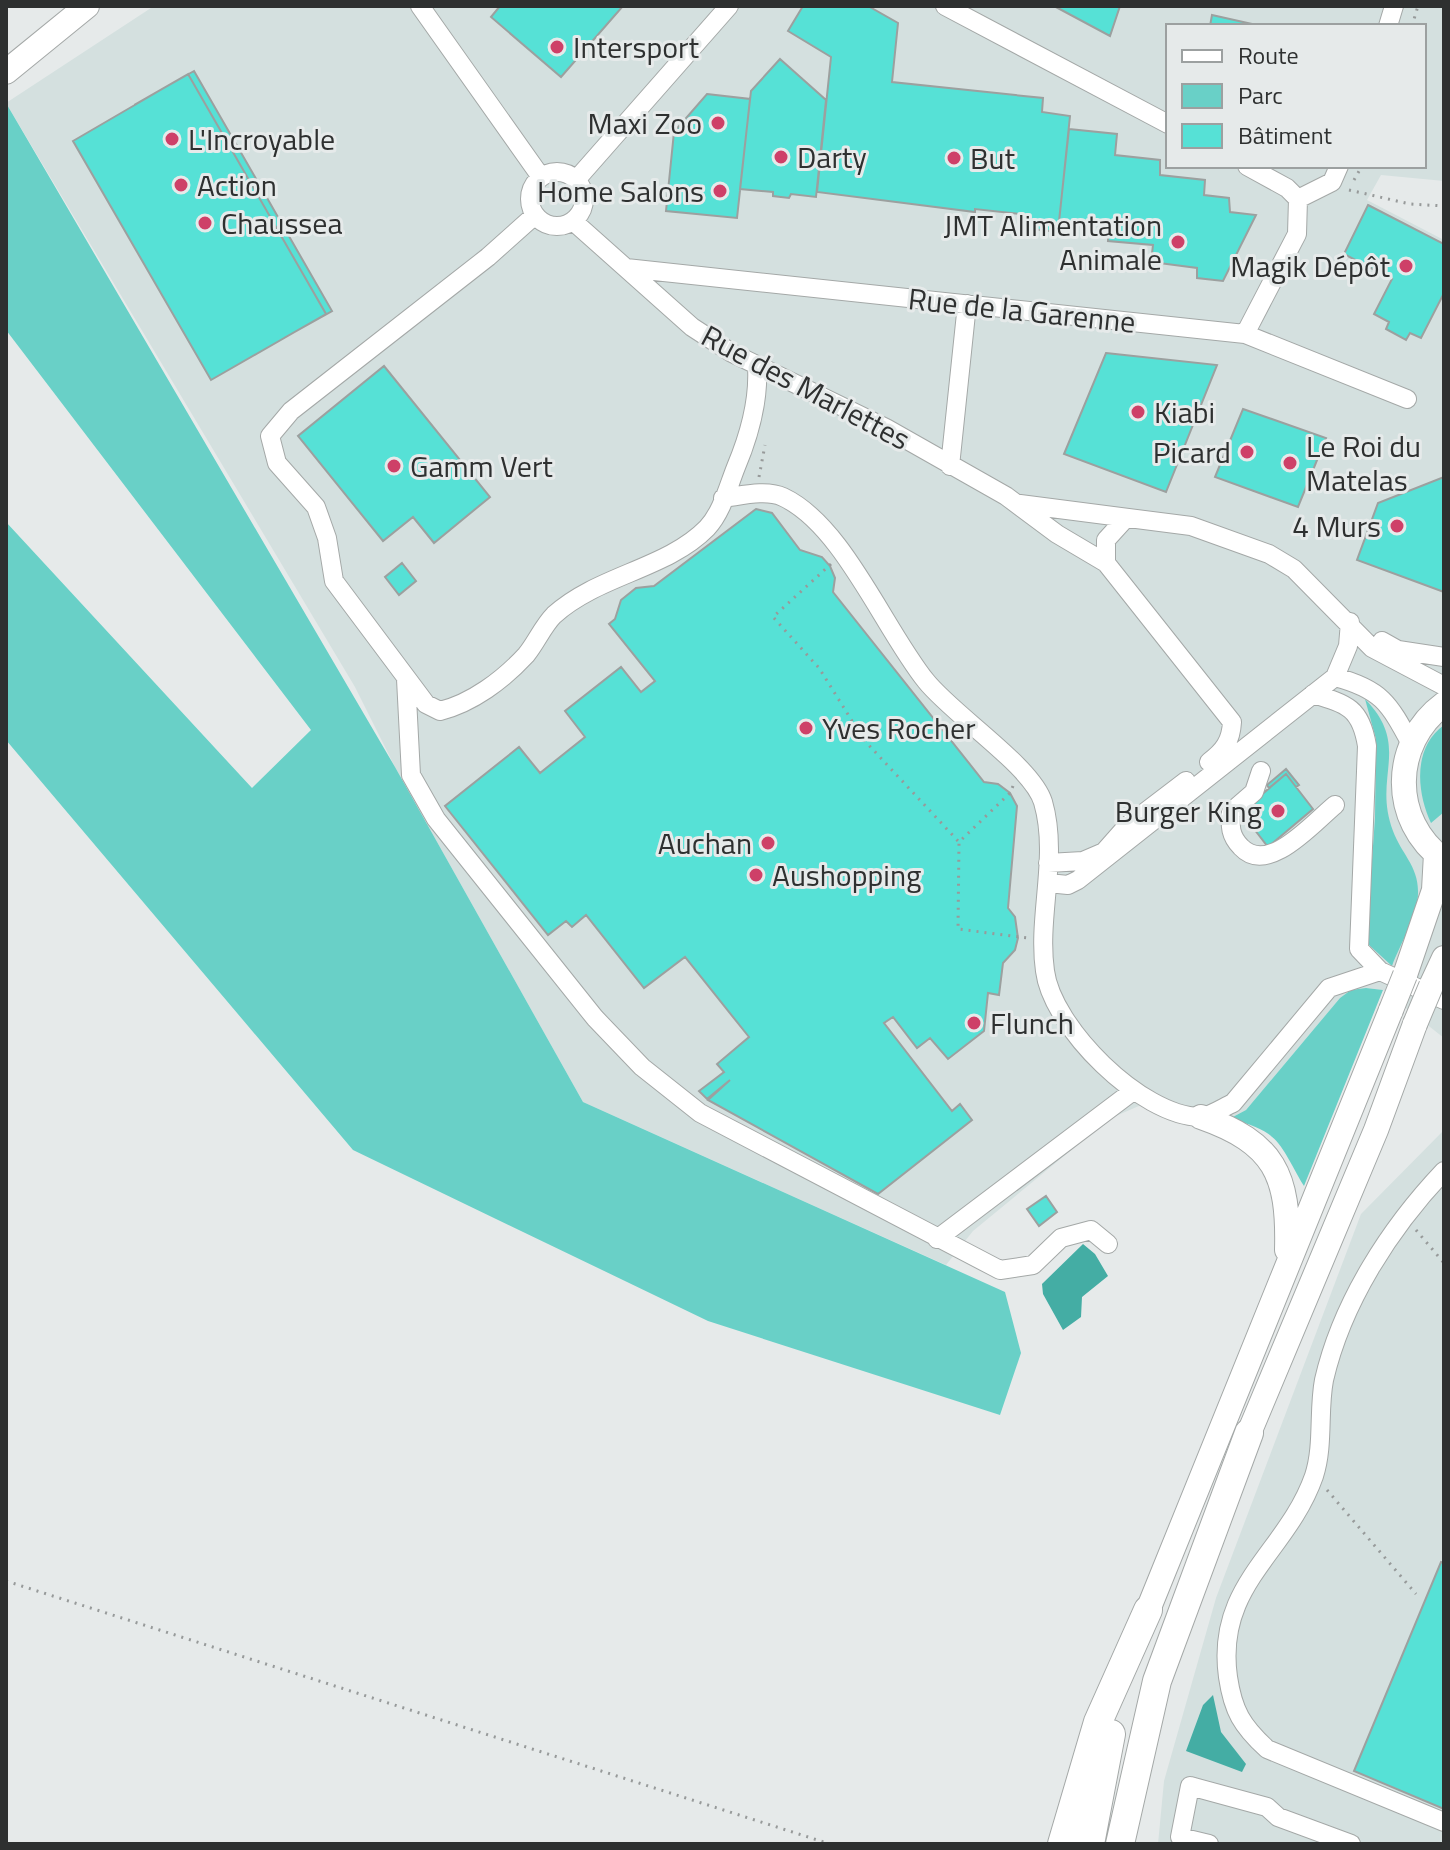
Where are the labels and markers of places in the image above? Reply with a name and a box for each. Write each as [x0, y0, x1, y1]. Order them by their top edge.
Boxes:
place label: Intersport [573, 24, 699, 70]
marker: Intersport [548, 38, 566, 56]
place label: Maxi Zoo [588, 100, 702, 146]
marker: Maxi Zoo [709, 114, 727, 132]
place label: L'Incroyable [188, 116, 335, 162]
marker: L'Incroyable [163, 130, 181, 148]
place label: Darty [797, 134, 867, 180]
place label: But [970, 135, 1015, 181]
marker: Darty [772, 148, 790, 166]
marker: But [945, 149, 963, 167]
place label: Action [197, 162, 277, 208]
place label: Home Salons [537, 168, 704, 214]
marker: Action [172, 176, 190, 194]
marker: Home Salons [711, 182, 729, 200]
place label: Chaussea [221, 200, 342, 246]
place label: JMT Alimentation Animale [944, 202, 1162, 282]
marker: Chaussea [196, 214, 214, 232]
marker: JMT Alimentation Animale [1169, 233, 1187, 251]
place label: Magik Dépôt [1230, 243, 1390, 289]
marker: Magik Dépôt [1397, 257, 1415, 275]
place label: Kiabi [1154, 389, 1215, 435]
marker: Kiabi [1129, 403, 1147, 421]
place label: Le Roi du Matelas [1306, 423, 1421, 503]
place label: Picard [1153, 429, 1231, 475]
place label: Gamm Vert [410, 443, 553, 489]
marker: Picard [1238, 443, 1256, 461]
marker: Le Roi du Matelas [1281, 454, 1299, 472]
marker: Gamm Vert [385, 457, 403, 475]
place label: 4 Murs [1292, 503, 1381, 549]
marker: 4 Murs [1388, 517, 1406, 535]
place label: Yves Rocher [822, 705, 976, 751]
marker: Yves Rocher [797, 719, 815, 737]
place label: Burger King [1115, 788, 1262, 834]
marker: Burger King [1269, 802, 1287, 820]
place label: Auchan [658, 820, 752, 866]
marker: Auchan [759, 834, 777, 852]
place label: Aushopping [772, 852, 921, 898]
marker: Aushopping [747, 866, 765, 884]
place label: Flunch [990, 1000, 1074, 1046]
marker: Flunch [965, 1014, 983, 1032]

